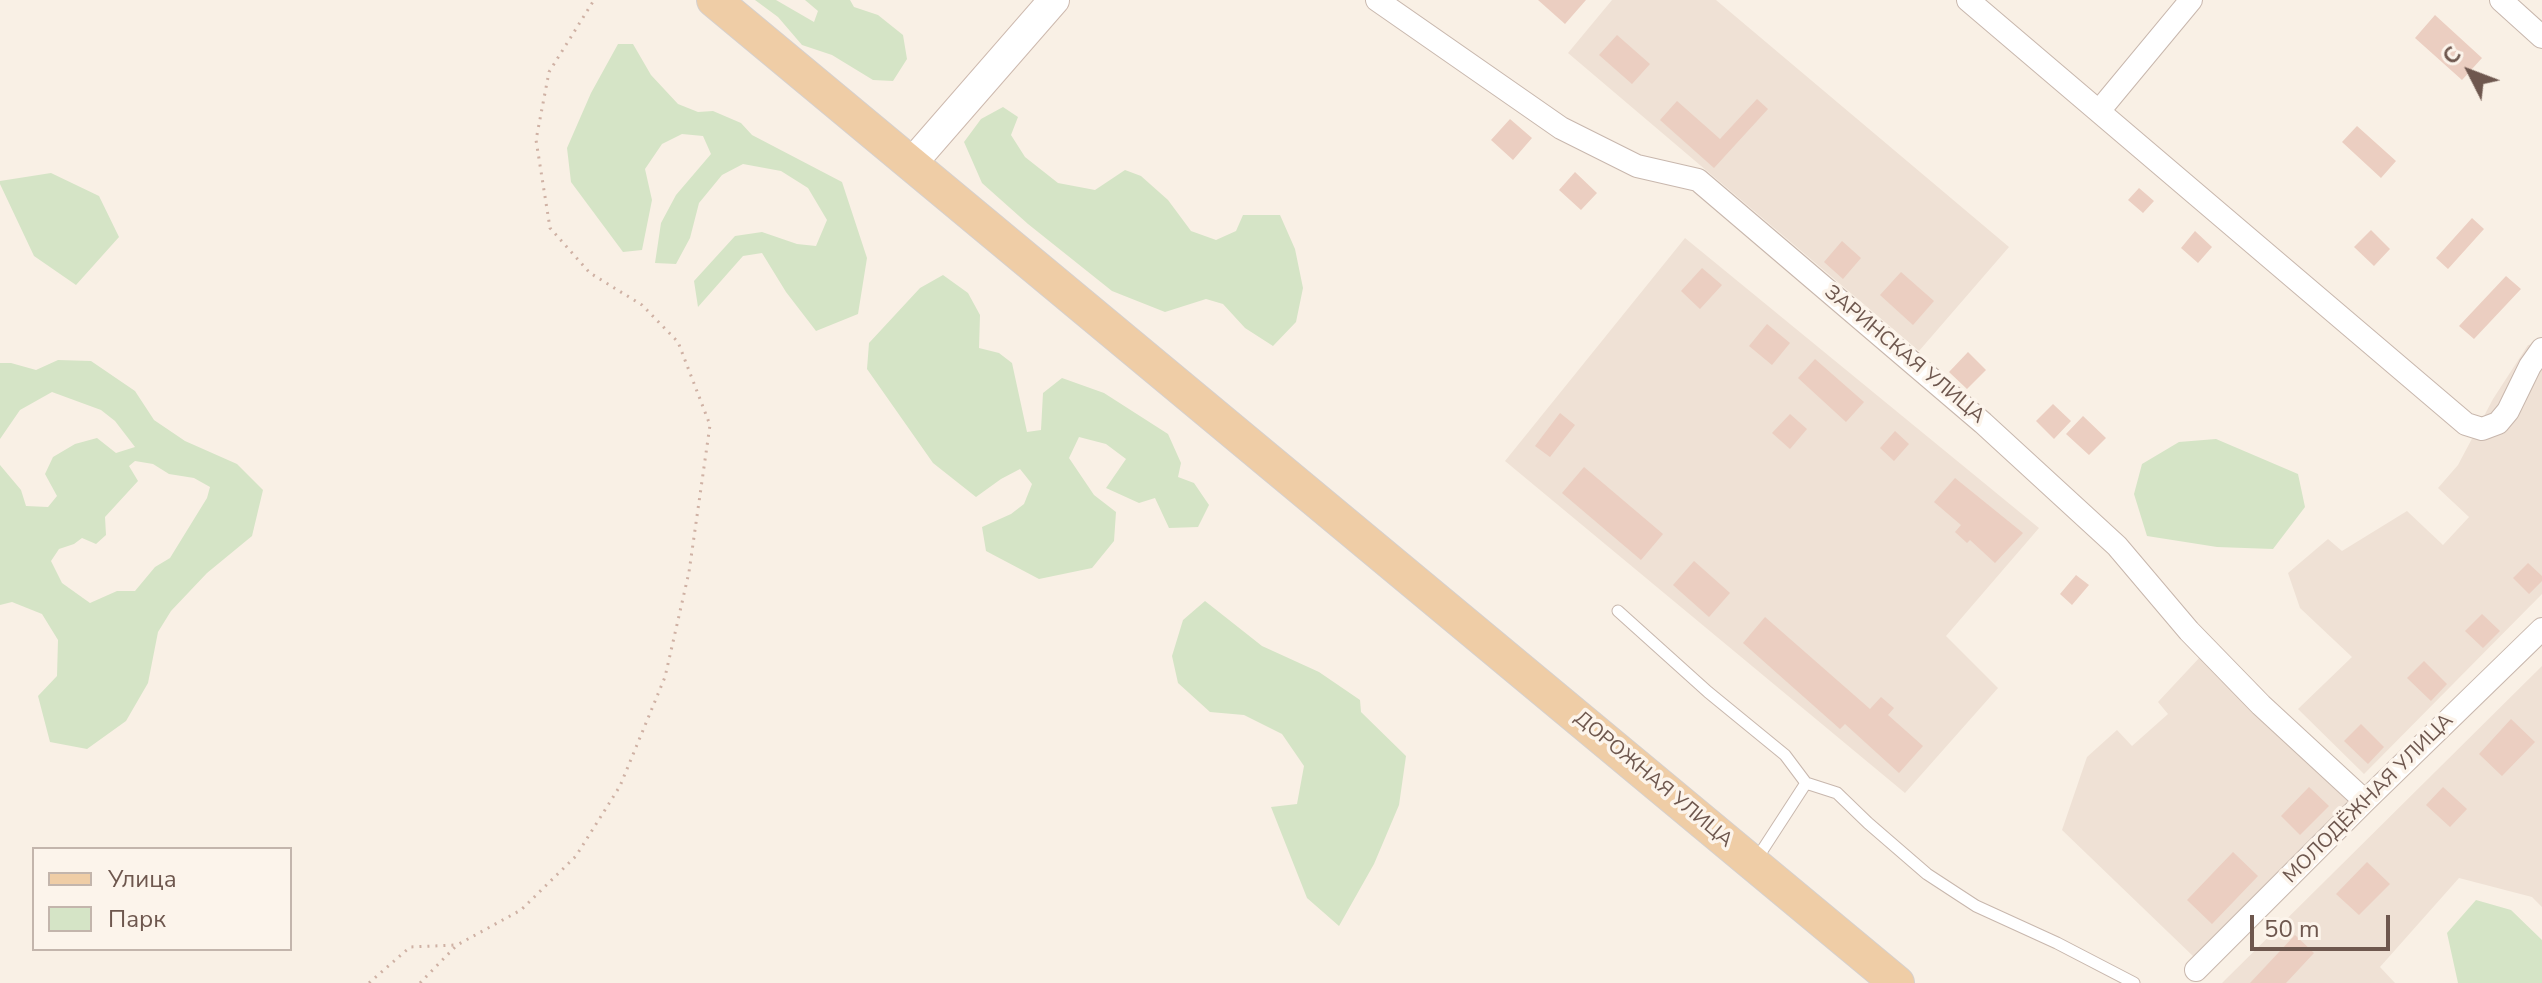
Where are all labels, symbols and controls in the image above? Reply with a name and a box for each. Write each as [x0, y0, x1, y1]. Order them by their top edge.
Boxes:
north arrow [2430, 32, 2510, 112]
text: С [2436, 40, 2468, 72]
street label: ЗАРИНСКАЯ УЛИЦА [1819, 281, 1989, 429]
street label: ДОРОЖНАЯ УЛИЦА [1569, 707, 1737, 853]
street label: МОЛОДЁЖНАЯ УЛИЦА [2279, 709, 2459, 889]
legend [32, 847, 292, 951]
text: Улица [108, 863, 177, 895]
scale bar [2254, 899, 2394, 949]
text: Парк [108, 903, 166, 935]
text: 50 m [2264, 913, 2320, 945]

